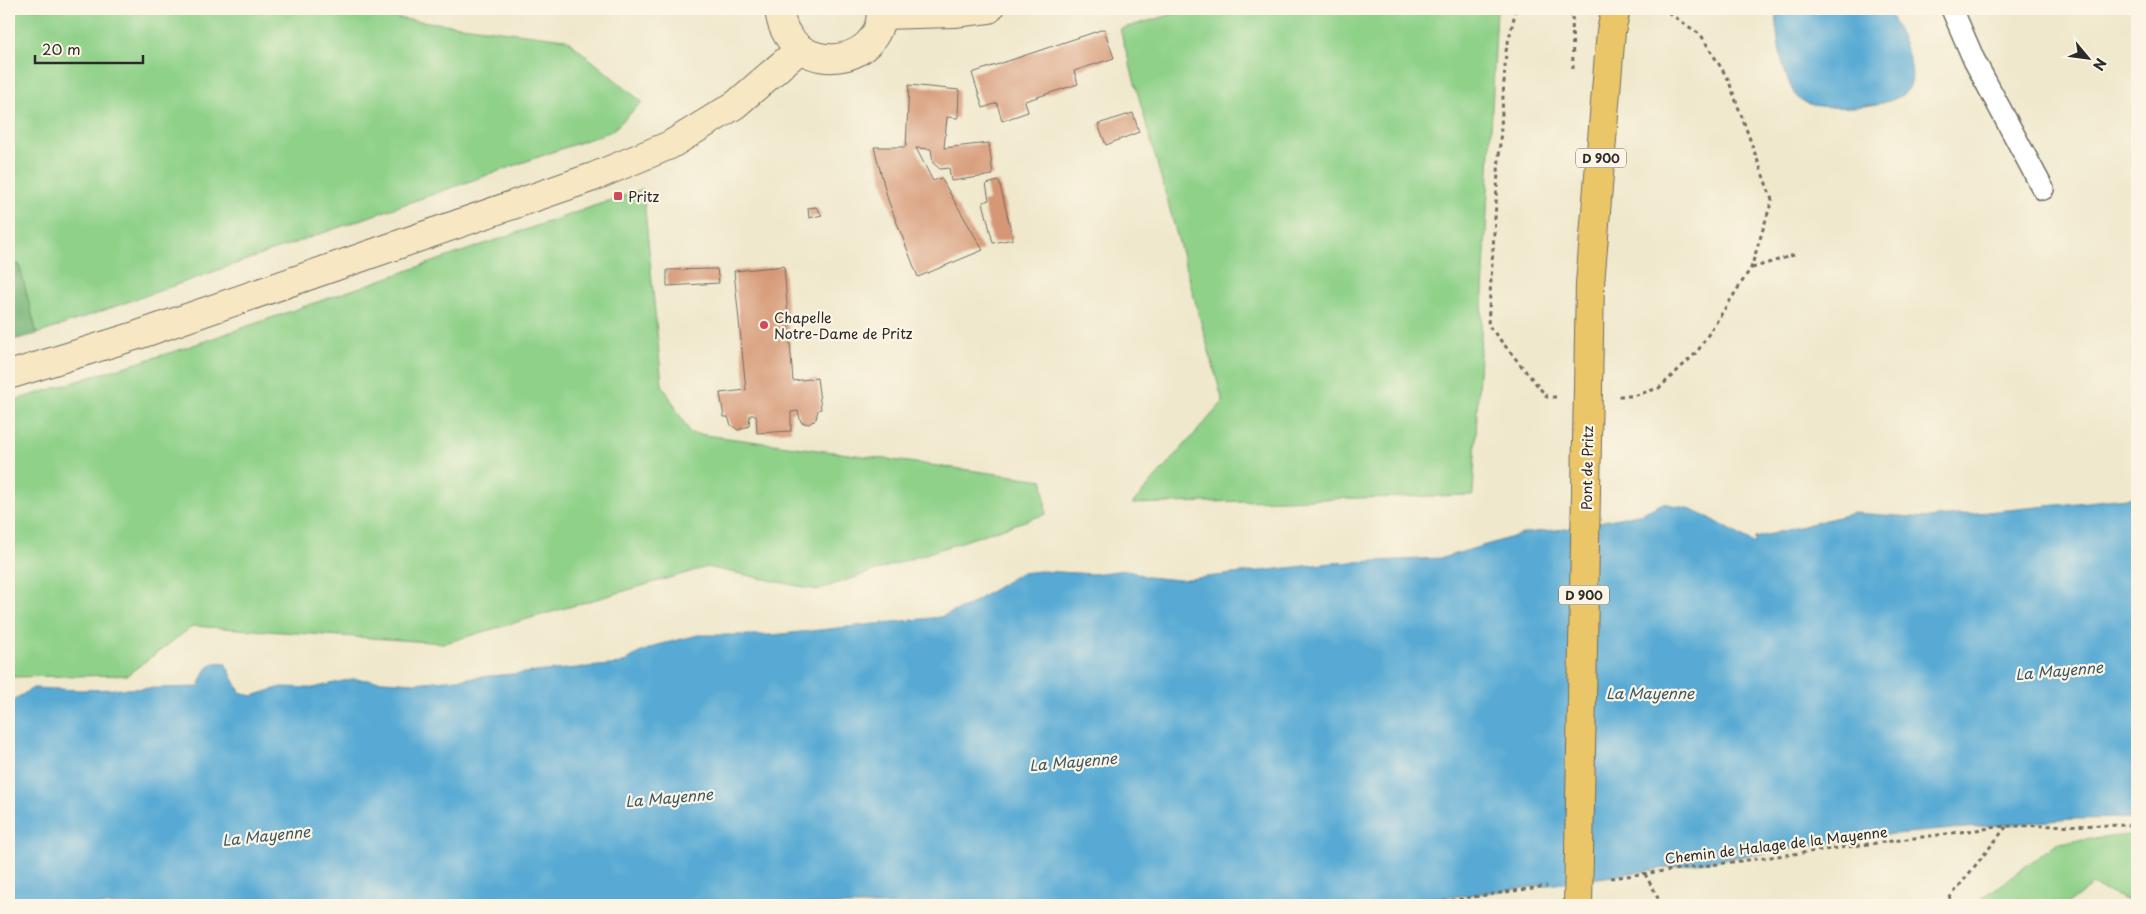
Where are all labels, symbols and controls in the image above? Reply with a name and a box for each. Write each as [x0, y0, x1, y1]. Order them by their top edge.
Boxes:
scale bar [35, 32, 142, 64]
north arrow [2064, 32, 2114, 82]
text: 20 m [42, 37, 81, 60]
text: N [2088, 55, 2112, 74]
road number: D 900 [1576, 148, 1626, 168]
place label: Pritz [628, 186, 660, 207]
marker: Pritz [612, 190, 624, 202]
place label: Chapelle Notre-Dame de Pritz [774, 307, 913, 344]
marker: Chapelle Notre-Dame de Pritz [758, 319, 770, 331]
street label: Pont de Pritz [1576, 425, 1598, 510]
road number: D 900 [1559, 586, 1609, 604]
water label: La Mayenne [2014, 655, 2105, 685]
water label: La Mayenne [1606, 681, 1695, 704]
water label: La Mayenne [1028, 746, 1119, 776]
water label: La Mayenne [624, 782, 715, 812]
water label: La Mayenne [221, 819, 312, 851]
street label: Chemin de Halage de la Mayenne [1663, 821, 1889, 869]

